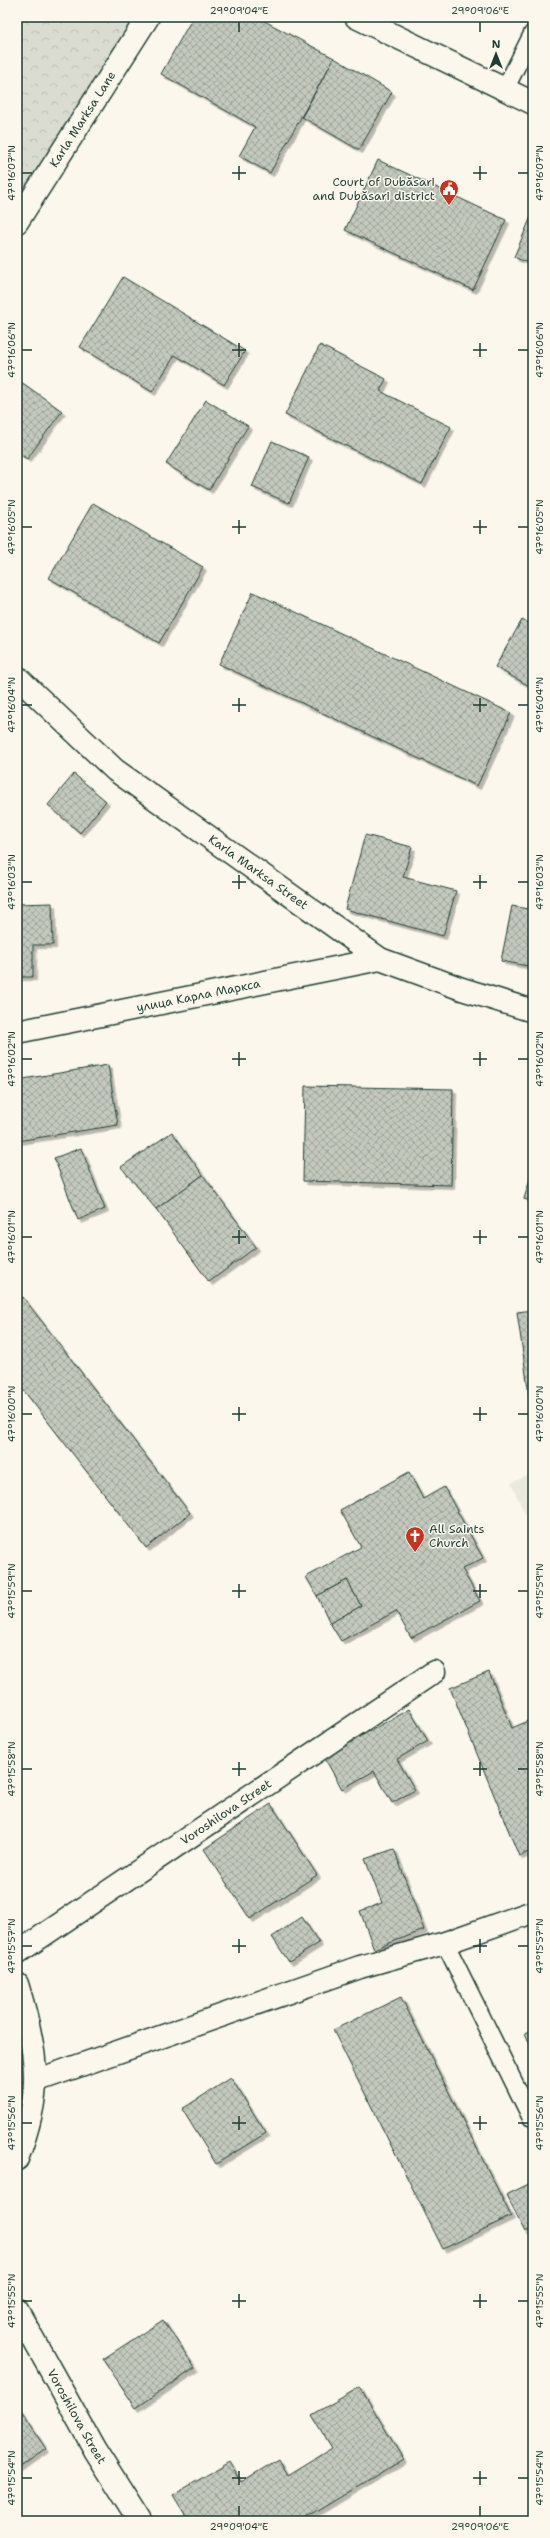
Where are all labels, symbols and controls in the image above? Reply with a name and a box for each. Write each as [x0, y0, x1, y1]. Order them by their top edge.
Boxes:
text: 29°09'04"E [210, 4, 268, 17]
text: 29°09'06"E [451, 4, 509, 17]
north arrow [476, 34, 516, 74]
text: N [492, 37, 501, 52]
street label: Karla Marksa Lane [46, 68, 120, 170]
text: 47°16'07"N [5, 145, 18, 201]
text: 47°16'07"N [533, 145, 546, 201]
place label: Court of Dubăsari and Dubăsari district [312, 174, 435, 204]
public building icon: Court of Dubăsari and Dubăsari district [438, 178, 460, 206]
text: 47°16'06"N [5, 322, 18, 378]
text: 47°16'06"N [533, 322, 546, 378]
text: 47°16'05"N [5, 499, 18, 555]
text: 47°16'05"N [533, 499, 546, 555]
text: 47°16'04"N [5, 677, 18, 733]
text: 47°16'04"N [533, 677, 546, 733]
street label: Karla Marksa Street [205, 831, 311, 913]
text: 47°16'03"N [5, 854, 18, 910]
text: 47°16'03"N [533, 854, 546, 910]
street label: улица Карла Маркса [135, 975, 262, 1016]
text: 47°16'02"N [5, 1031, 18, 1087]
text: 47°16'02"N [533, 1031, 546, 1087]
text: 47°16'01"N [5, 1210, 18, 1264]
text: 47°16'01"N [533, 1210, 546, 1264]
text: 47°16'00"N [5, 1386, 18, 1442]
text: 47°16'00"N [533, 1386, 546, 1442]
place label: All Saints Church [429, 1521, 485, 1551]
church icon: All Saints Church [404, 1525, 426, 1553]
text: 47°15'59"N [5, 1563, 18, 1619]
text: 47°15'59"N [533, 1563, 546, 1619]
text: 47°15'58"N [5, 1741, 18, 1797]
text: 47°15'58"N [533, 1741, 546, 1797]
street label: Voroshilova Street [177, 1776, 275, 1849]
text: 47°15'57"N [5, 1918, 18, 1974]
text: 47°15'57"N [533, 1918, 546, 1974]
text: 47°15'56"N [5, 2095, 18, 2151]
text: 47°15'56"N [533, 2095, 546, 2151]
text: 47°15'55"N [5, 2274, 18, 2328]
text: 47°15'55"N [533, 2274, 546, 2328]
street label: Voroshilova Street [43, 2366, 110, 2467]
text: 47°15'54"N [5, 2450, 18, 2506]
text: 47°15'54"N [533, 2450, 546, 2506]
text: 29°09'04"E [210, 2520, 268, 2533]
text: 29°09'06"E [451, 2520, 509, 2533]

